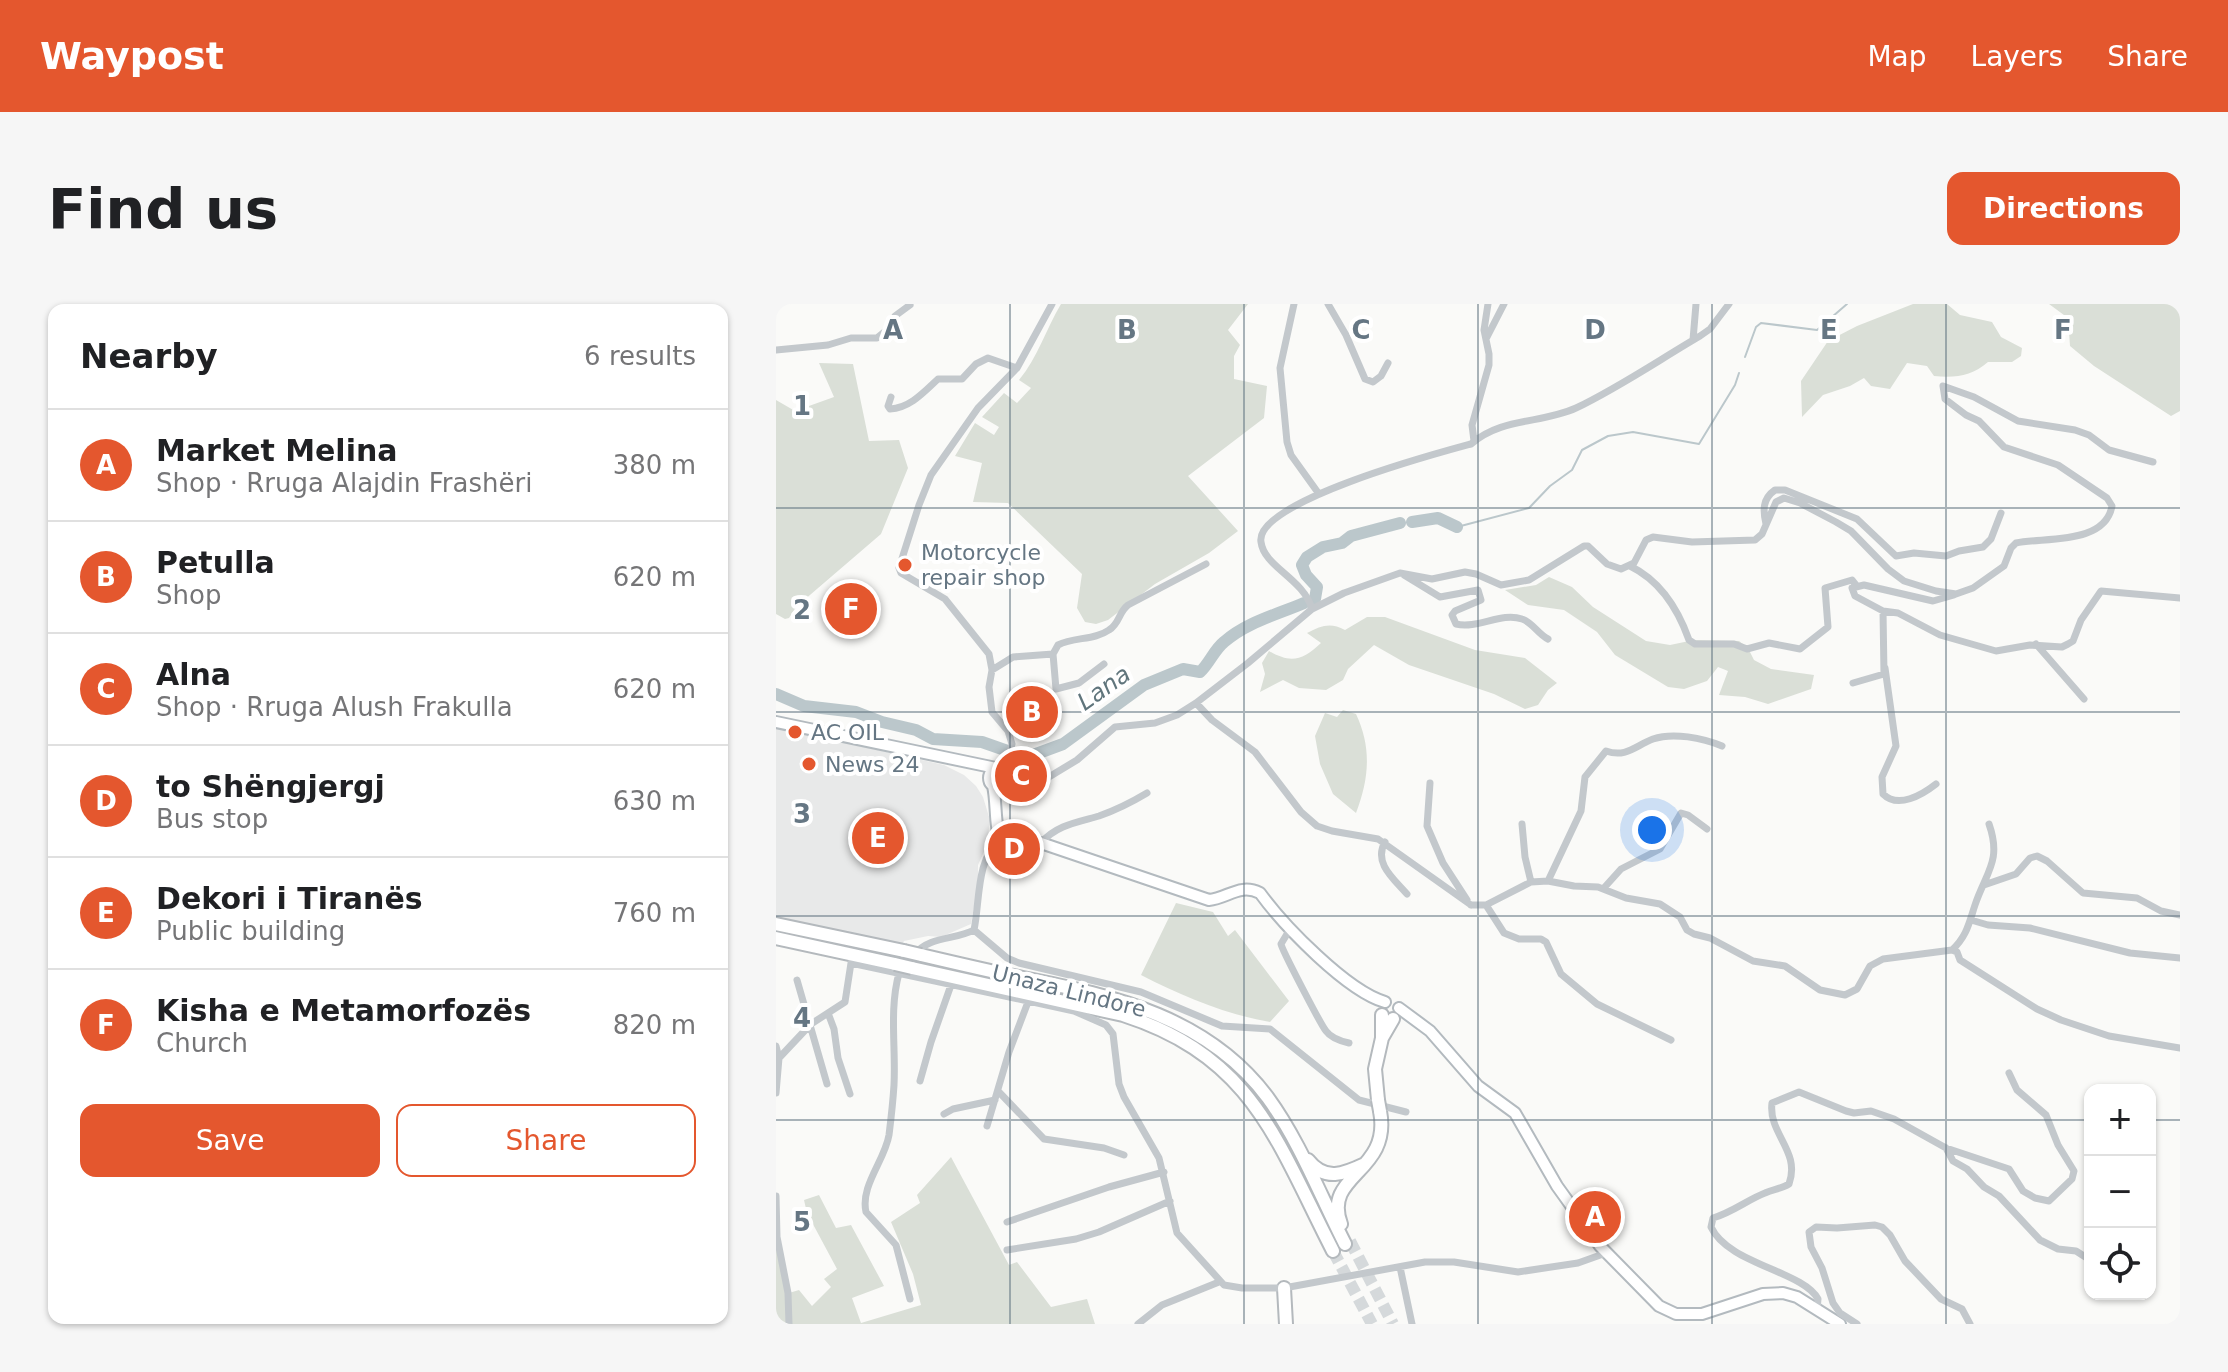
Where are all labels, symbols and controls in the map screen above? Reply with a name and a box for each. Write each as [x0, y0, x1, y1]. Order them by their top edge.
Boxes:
text: Waypost [40, 34, 224, 78]
text: Map [1867, 40, 1927, 73]
text: Layers [1971, 40, 2063, 73]
text: Share [2107, 40, 2188, 73]
button: Directions [1947, 172, 2180, 245]
text: Find us [48, 176, 278, 241]
text: A [883, 315, 903, 345]
text: B [1117, 315, 1137, 345]
text: C [1351, 315, 1371, 345]
text: D [1584, 315, 1606, 345]
text: E [1820, 315, 1838, 345]
text: F [2054, 315, 2072, 345]
text: Nearby [80, 336, 218, 376]
text: 6 results [584, 341, 696, 371]
text: 1 [793, 391, 811, 421]
text: Market Melina [156, 433, 398, 468]
text: A [96, 450, 116, 480]
text: 380 m [613, 450, 696, 480]
text: Shop · Rruga Alajdin Frashëri [156, 468, 532, 498]
place label: Motorcycle repair shop [921, 540, 1046, 590]
text: Petulla [156, 545, 275, 580]
marker: Motorcycle repair shop [896, 556, 914, 574]
text: B [96, 562, 116, 592]
text: 620 m [613, 562, 696, 592]
pin: F [825, 579, 877, 639]
text: Shop [156, 580, 221, 610]
text: 2 [793, 595, 811, 625]
text: Alna [156, 657, 231, 692]
water label: Lana [1072, 660, 1136, 716]
text: C [96, 674, 116, 704]
text: 620 m [613, 674, 696, 704]
pin: B [1006, 682, 1058, 742]
text: Shop · Rruga Alush Frakulla [156, 692, 513, 722]
place label: AC OIL [811, 720, 885, 745]
marker: AC OIL [786, 723, 804, 741]
pin: C [995, 746, 1047, 806]
place label: News 24 [825, 752, 919, 777]
marker: News 24 [800, 755, 818, 773]
text: to Shëngjergj [156, 769, 385, 804]
text: D [95, 786, 117, 816]
text: 630 m [613, 786, 696, 816]
text: 3 [793, 799, 811, 829]
text: Bus stop [156, 804, 268, 834]
pin: E [852, 808, 904, 868]
your location [1632, 810, 1672, 850]
pin: D [988, 819, 1040, 879]
text: Dekori i Tiranës [156, 881, 423, 916]
text: E [97, 898, 115, 928]
text: 760 m [613, 898, 696, 928]
text: Public building [156, 916, 345, 946]
street label: Unaza Lindore [990, 960, 1148, 1022]
text: Kisha e Metamorfozës [156, 993, 531, 1028]
text: 4 [793, 1003, 811, 1033]
text: F [97, 1010, 115, 1040]
text: 820 m [613, 1010, 696, 1040]
text: Church [156, 1028, 248, 1058]
map controls [2084, 1084, 2156, 1300]
button: + [2084, 1084, 2156, 1156]
button: Save [80, 1104, 380, 1177]
button: Share [396, 1104, 696, 1177]
button: − [2084, 1156, 2156, 1228]
pin: A [1569, 1187, 1621, 1247]
text: 5 [793, 1207, 811, 1237]
button: locate [2084, 1228, 2156, 1300]

